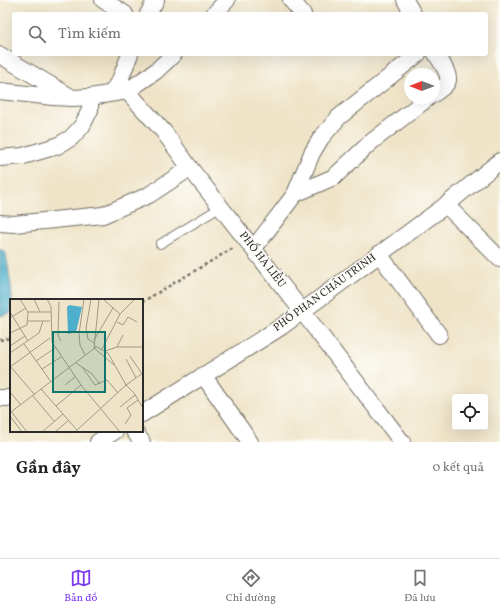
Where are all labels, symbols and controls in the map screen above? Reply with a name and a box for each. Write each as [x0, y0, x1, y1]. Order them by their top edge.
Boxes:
search box [12, 12, 488, 56]
icon: search [26, 23, 48, 45]
text: Tìm kiếm [58, 24, 121, 45]
north arrow [404, 68, 440, 104]
street label: PHỐ HÀ LIỄU [235, 228, 289, 291]
street label: PHỐ PHAN CHÂU TRINH [270, 250, 379, 335]
inset map [10, 299, 143, 432]
map controls [452, 394, 488, 430]
button: locate [452, 394, 488, 430]
text: Gần đây [16, 457, 81, 480]
text: 0 kết quả [432, 459, 484, 477]
tab: Bản đồ [64, 567, 97, 606]
tab: Chỉ đường [226, 567, 276, 606]
tab: Đã lưu [404, 567, 436, 606]

